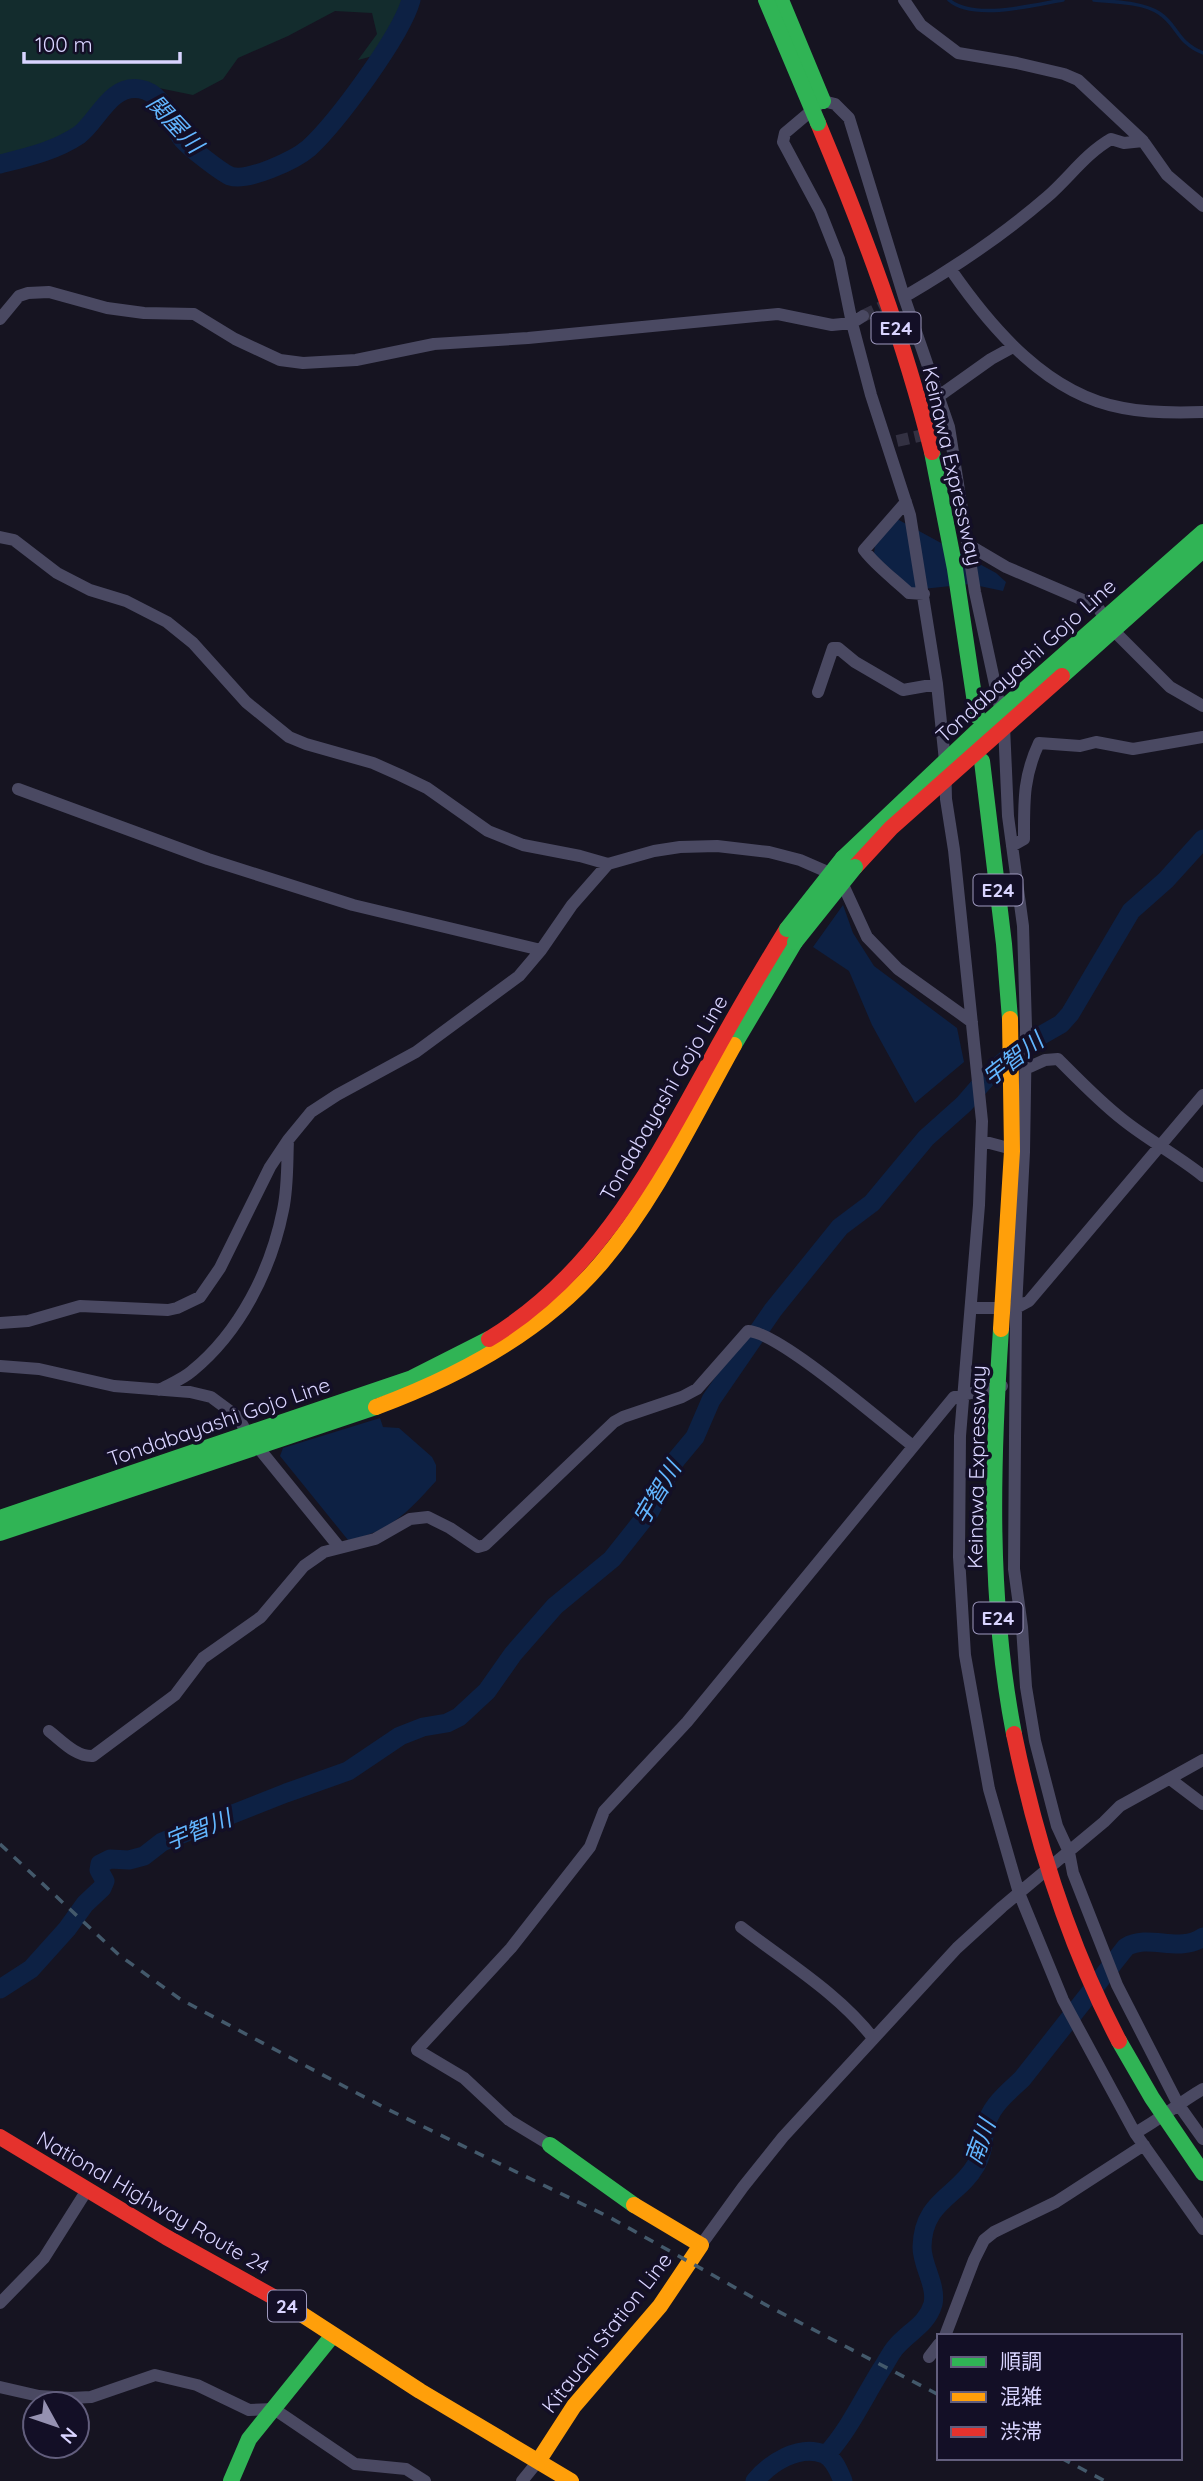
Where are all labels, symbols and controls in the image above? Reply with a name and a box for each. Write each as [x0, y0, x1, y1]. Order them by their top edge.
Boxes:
scale bar [24, 21, 180, 65]
text: 100 m [35, 31, 93, 57]
water label: 関屋川 [141, 89, 212, 161]
road number: E24 [872, 312, 920, 344]
street label: Keinawa Expressway [917, 364, 989, 568]
street label: Tondabayashi Gojo Line [930, 572, 1121, 748]
road number: E24 [974, 874, 1023, 906]
street label: Tondabayashi Gojo Line [593, 990, 733, 1205]
water label: 宇智川 [977, 1024, 1051, 1091]
street label: Keinawa Expressway [961, 1365, 991, 1569]
street label: Tondabayashi Gojo Line [104, 1371, 333, 1471]
water label: 宇智川 [626, 1453, 688, 1530]
road number: E24 [974, 1602, 1023, 1634]
water label: 宇智川 [160, 1802, 238, 1856]
water label: 南川 [958, 2112, 1002, 2168]
street label: National Highway Route 24 [33, 2125, 274, 2279]
street label: Kitauchi Station Line [535, 2247, 677, 2418]
road number: 24 [268, 2290, 306, 2322]
legend [937, 2334, 1182, 2460]
text: 順調 [1000, 2348, 1042, 2374]
text: 混雑 [1000, 2383, 1042, 2409]
north arrow [21, 2390, 91, 2460]
text: 渋滞 [1000, 2418, 1042, 2444]
text: N [55, 2423, 83, 2449]

